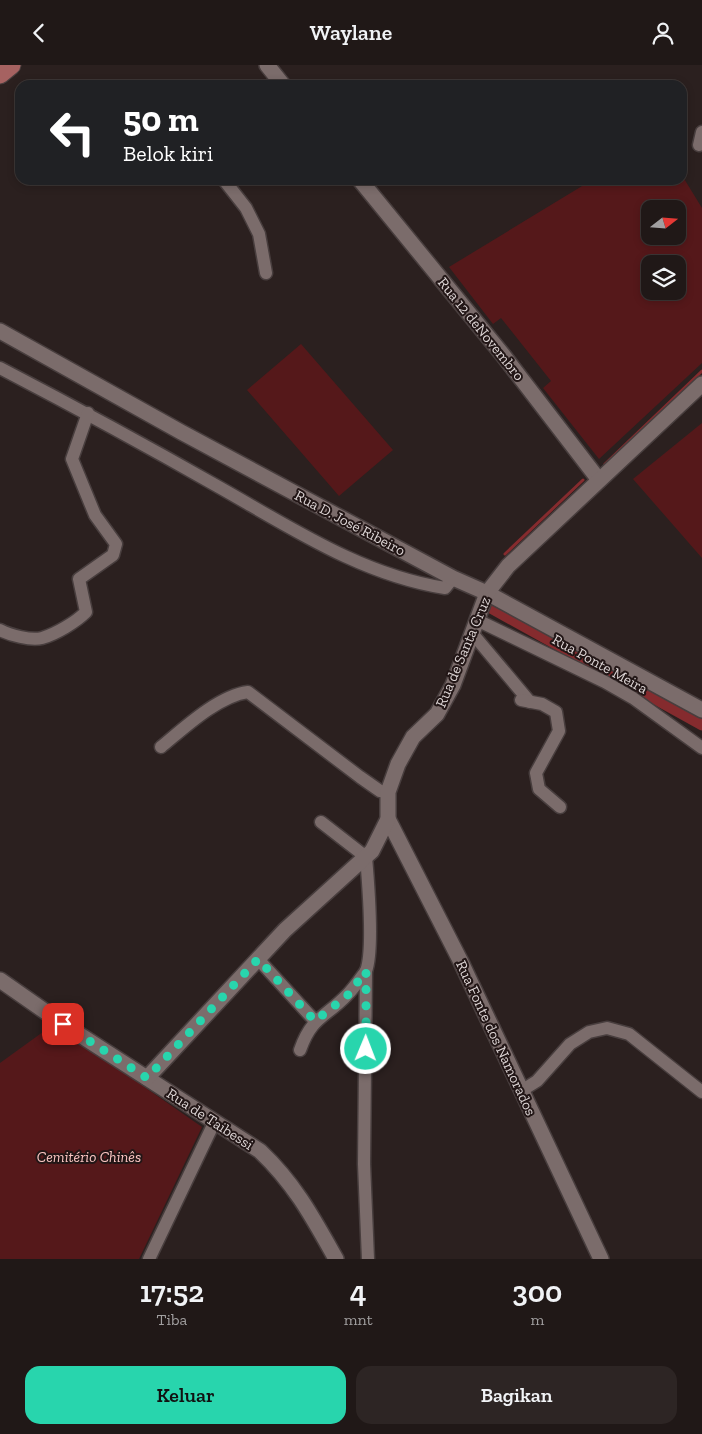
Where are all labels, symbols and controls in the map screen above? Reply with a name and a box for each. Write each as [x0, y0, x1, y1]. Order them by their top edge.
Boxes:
icon: back [25, 19, 53, 47]
text: Waylane [310, 19, 392, 46]
icon: person [649, 19, 677, 47]
text: 50 m [123, 98, 199, 140]
icon: left [40, 100, 105, 165]
text: Belok kiri [123, 140, 213, 167]
north arrow [641, 200, 686, 245]
map controls [641, 200, 686, 300]
button: layers [641, 255, 686, 300]
street label: Rua 12 deNovembro [434, 274, 528, 385]
street label: Rua D. José Ribeiro [292, 486, 409, 560]
street label: Rua de Santa Cruz [432, 594, 494, 710]
street label: Rua Ponte Meira [549, 630, 651, 698]
street label: Rua Fonte dos Namorados [452, 958, 540, 1118]
pin [42, 1003, 84, 1045]
icon: arrive [49, 1010, 77, 1038]
position arrow [339, 1022, 391, 1074]
street label: Rua de Taibessi [163, 1084, 257, 1154]
park label: Cemitério Chinês [37, 1148, 141, 1166]
text: 17:52 [140, 1274, 204, 1310]
text: 4 [350, 1274, 367, 1310]
text: 300 [512, 1274, 562, 1310]
text: Tiba [157, 1310, 187, 1329]
text: mnt [344, 1310, 373, 1329]
text: m [530, 1310, 544, 1329]
button: Keluar [25, 1366, 346, 1424]
button: Bagikan [356, 1366, 677, 1424]

